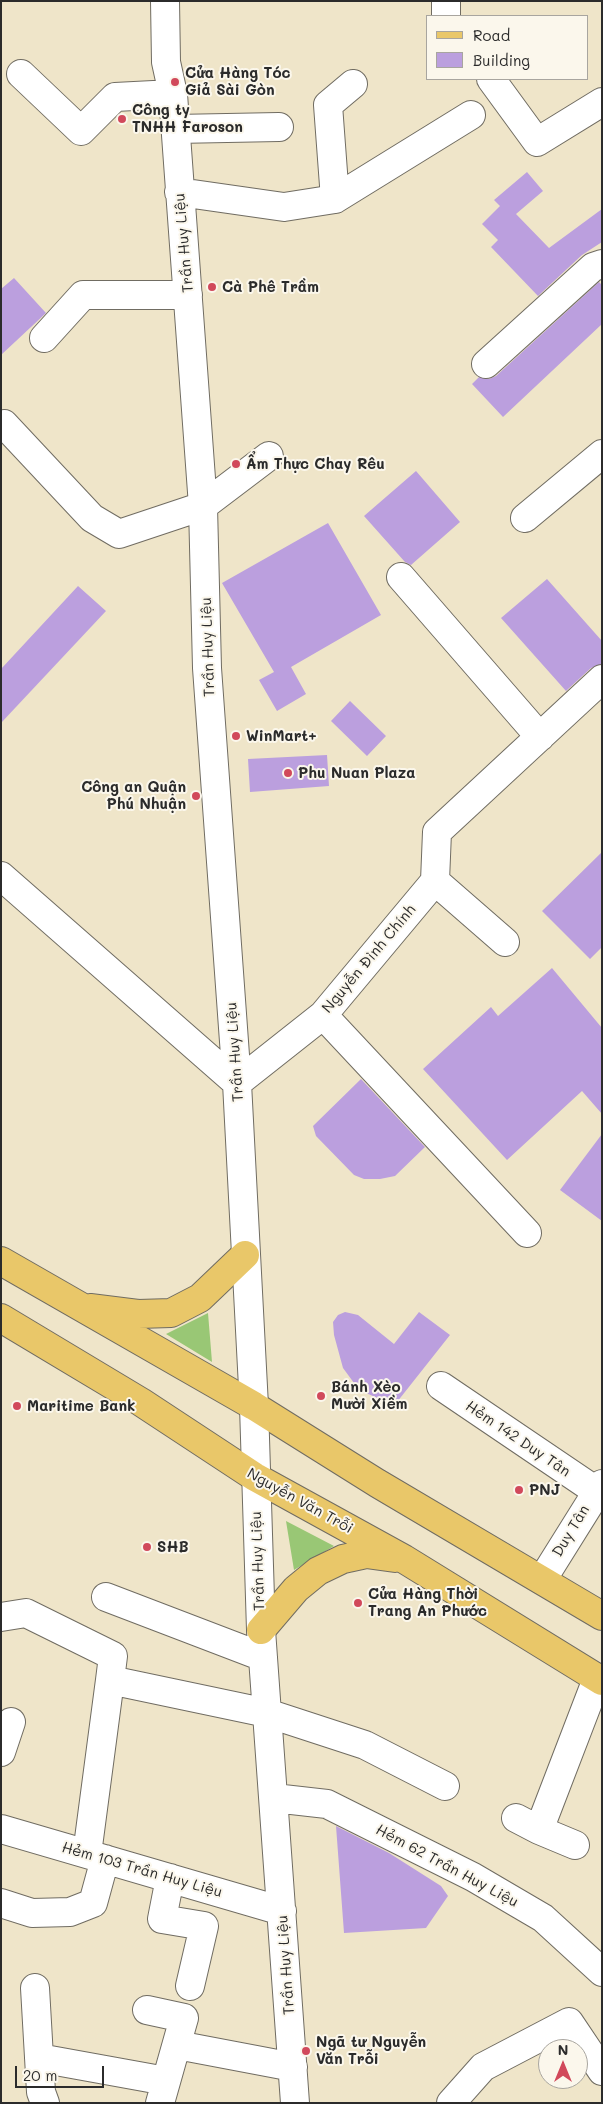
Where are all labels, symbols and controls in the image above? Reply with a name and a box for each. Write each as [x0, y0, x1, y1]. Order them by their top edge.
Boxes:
legend [426, 15, 588, 80]
text: Road [473, 25, 510, 45]
text: Building [473, 50, 530, 70]
place label: Cửa Hàng Tóc Giả Sài Gòn [185, 64, 291, 99]
marker: Cửa Hàng Tóc Giả Sài Gòn [169, 76, 181, 88]
place label: Công ty TNHH Faroson [132, 101, 243, 136]
marker: Công ty TNHH Faroson [116, 113, 128, 125]
street label: Trần Huy Liệu [171, 192, 197, 294]
place label: Cà Phê Trầm [222, 278, 319, 296]
marker: Cà Phê Trầm [206, 281, 218, 293]
place label: Ẩm Thực Chay Rêu [246, 455, 385, 473]
marker: Ẩm Thực Chay Rêu [230, 458, 242, 470]
street label: Trần Huy Liệu [197, 597, 219, 697]
place label: WinMart+ [246, 727, 317, 745]
marker: WinMart+ [230, 730, 242, 742]
place label: Phu Nuan Plaza [298, 764, 415, 782]
marker: Phu Nuan Plaza [282, 767, 294, 779]
place label: Công an Quận Phú Nhuận [81, 778, 186, 813]
marker: Công an Quận Phú Nhuận [190, 790, 202, 802]
street label: Nguyễn Đình Chính [318, 901, 420, 1017]
street label: Trần Huy Liệu [223, 1002, 247, 1102]
place label: Bánh Xèo Mười Xiềm [331, 1378, 407, 1413]
marker: Bánh Xèo Mười Xiềm [315, 1390, 327, 1402]
place label: Maritime Bank [27, 1397, 135, 1415]
street label: Hẻm 142 Duy Tân [462, 1397, 574, 1481]
marker: Maritime Bank [11, 1400, 23, 1412]
street label: Nguyễn Văn Trỗi [244, 1464, 356, 1538]
place label: PNJ [529, 1481, 561, 1499]
marker: PNJ [513, 1484, 525, 1496]
street label: Duy Tân [549, 1502, 593, 1560]
street label: Trần Huy Liệu [247, 1511, 269, 1611]
place label: SHB [157, 1538, 189, 1556]
marker: SHB [141, 1541, 153, 1553]
place label: Cửa Hàng Thời Trang An Phước [368, 1585, 487, 1620]
marker: Cửa Hàng Thời Trang An Phước [352, 1597, 364, 1609]
street label: Hẻm 62 Trần Huy Liệu [373, 1821, 521, 1911]
street label: Hẻm 103 Trần Huy Liệu [60, 1838, 224, 1902]
street label: Trần Huy Liệu [274, 1915, 298, 2015]
place label: Ngã tư Nguyễn Văn Trỗi [316, 2033, 426, 2068]
north arrow [538, 2039, 588, 2089]
text: N [558, 2040, 568, 2059]
marker: Ngã tư Nguyễn Văn Trỗi [300, 2045, 312, 2057]
scale bar [18, 2056, 106, 2088]
text: 20 m [23, 2065, 57, 2085]

